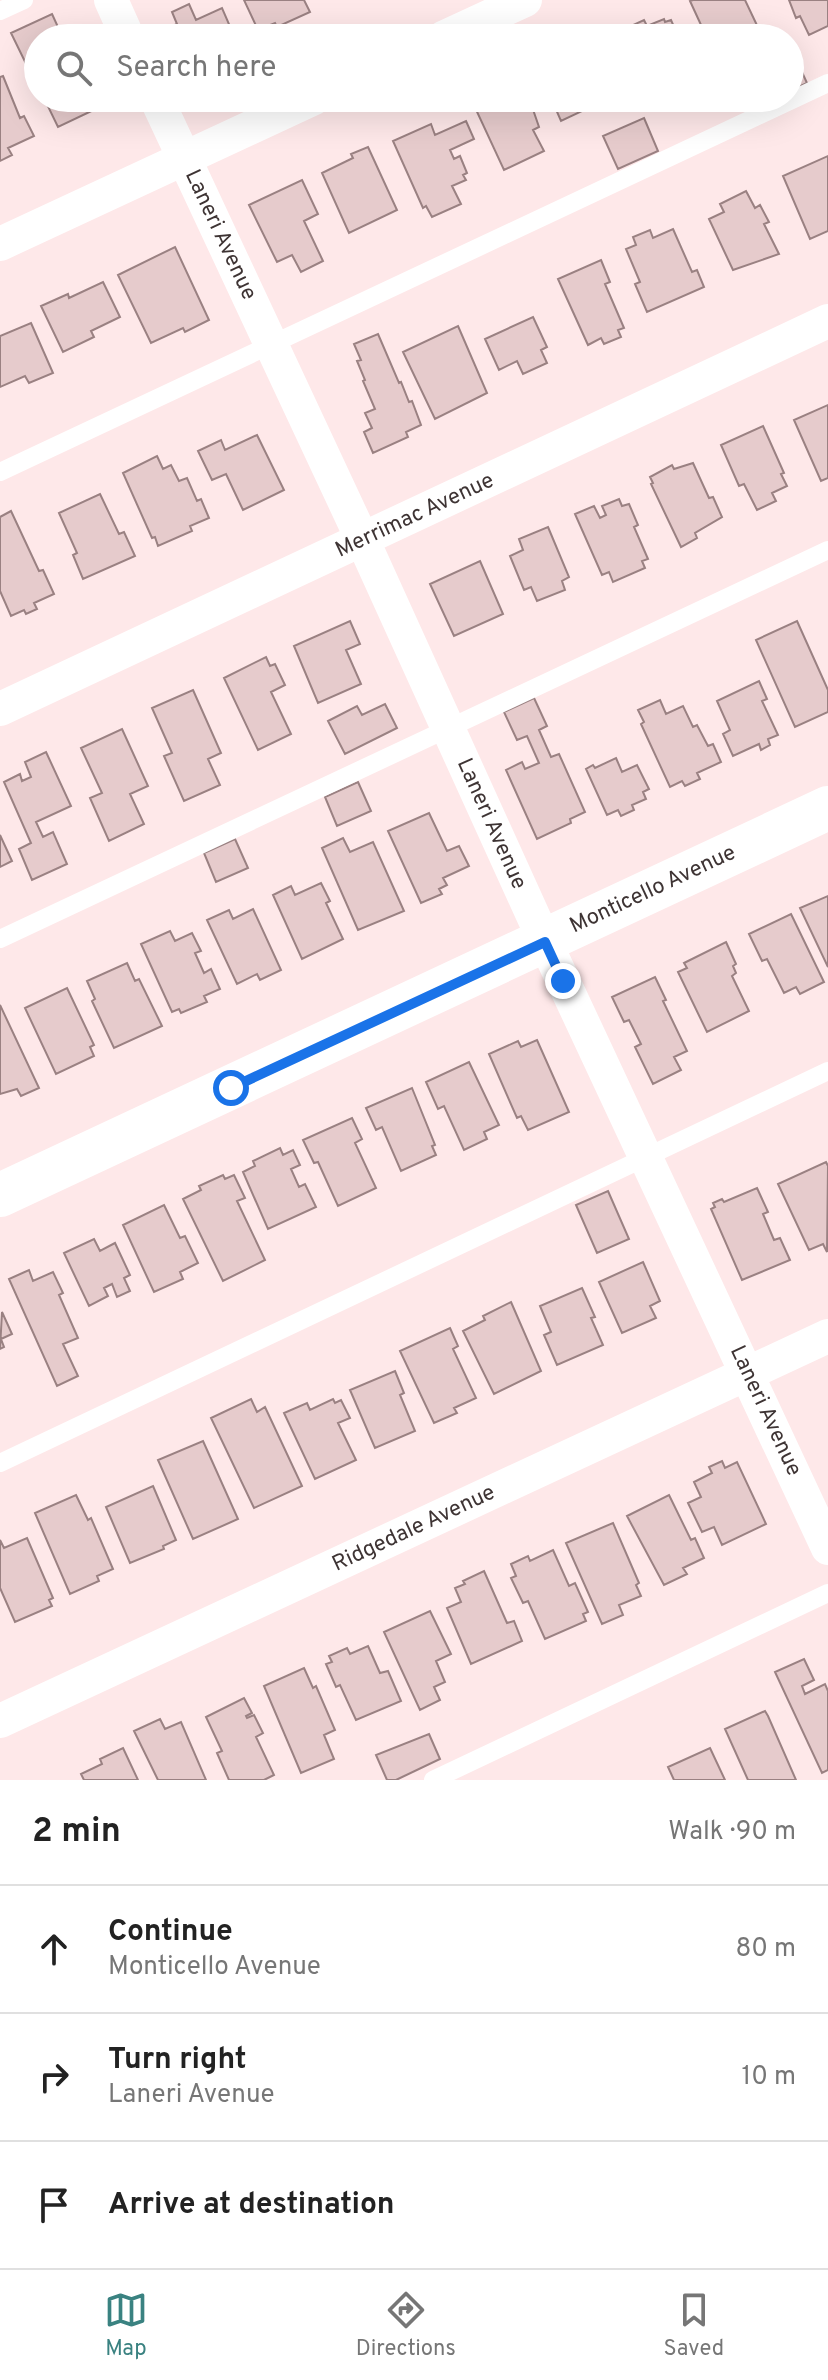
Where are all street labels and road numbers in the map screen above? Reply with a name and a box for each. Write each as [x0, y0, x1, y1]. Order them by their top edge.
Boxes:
street label: Laneri Avenue [178, 165, 262, 305]
street label: Merrimac Avenue [331, 467, 499, 565]
street label: Laneri Avenue [450, 754, 532, 894]
street label: Monticello Avenue [566, 840, 740, 940]
street label: Laneri Avenue [723, 1341, 807, 1481]
street label: Ridgedale Avenue [328, 1479, 500, 1579]

